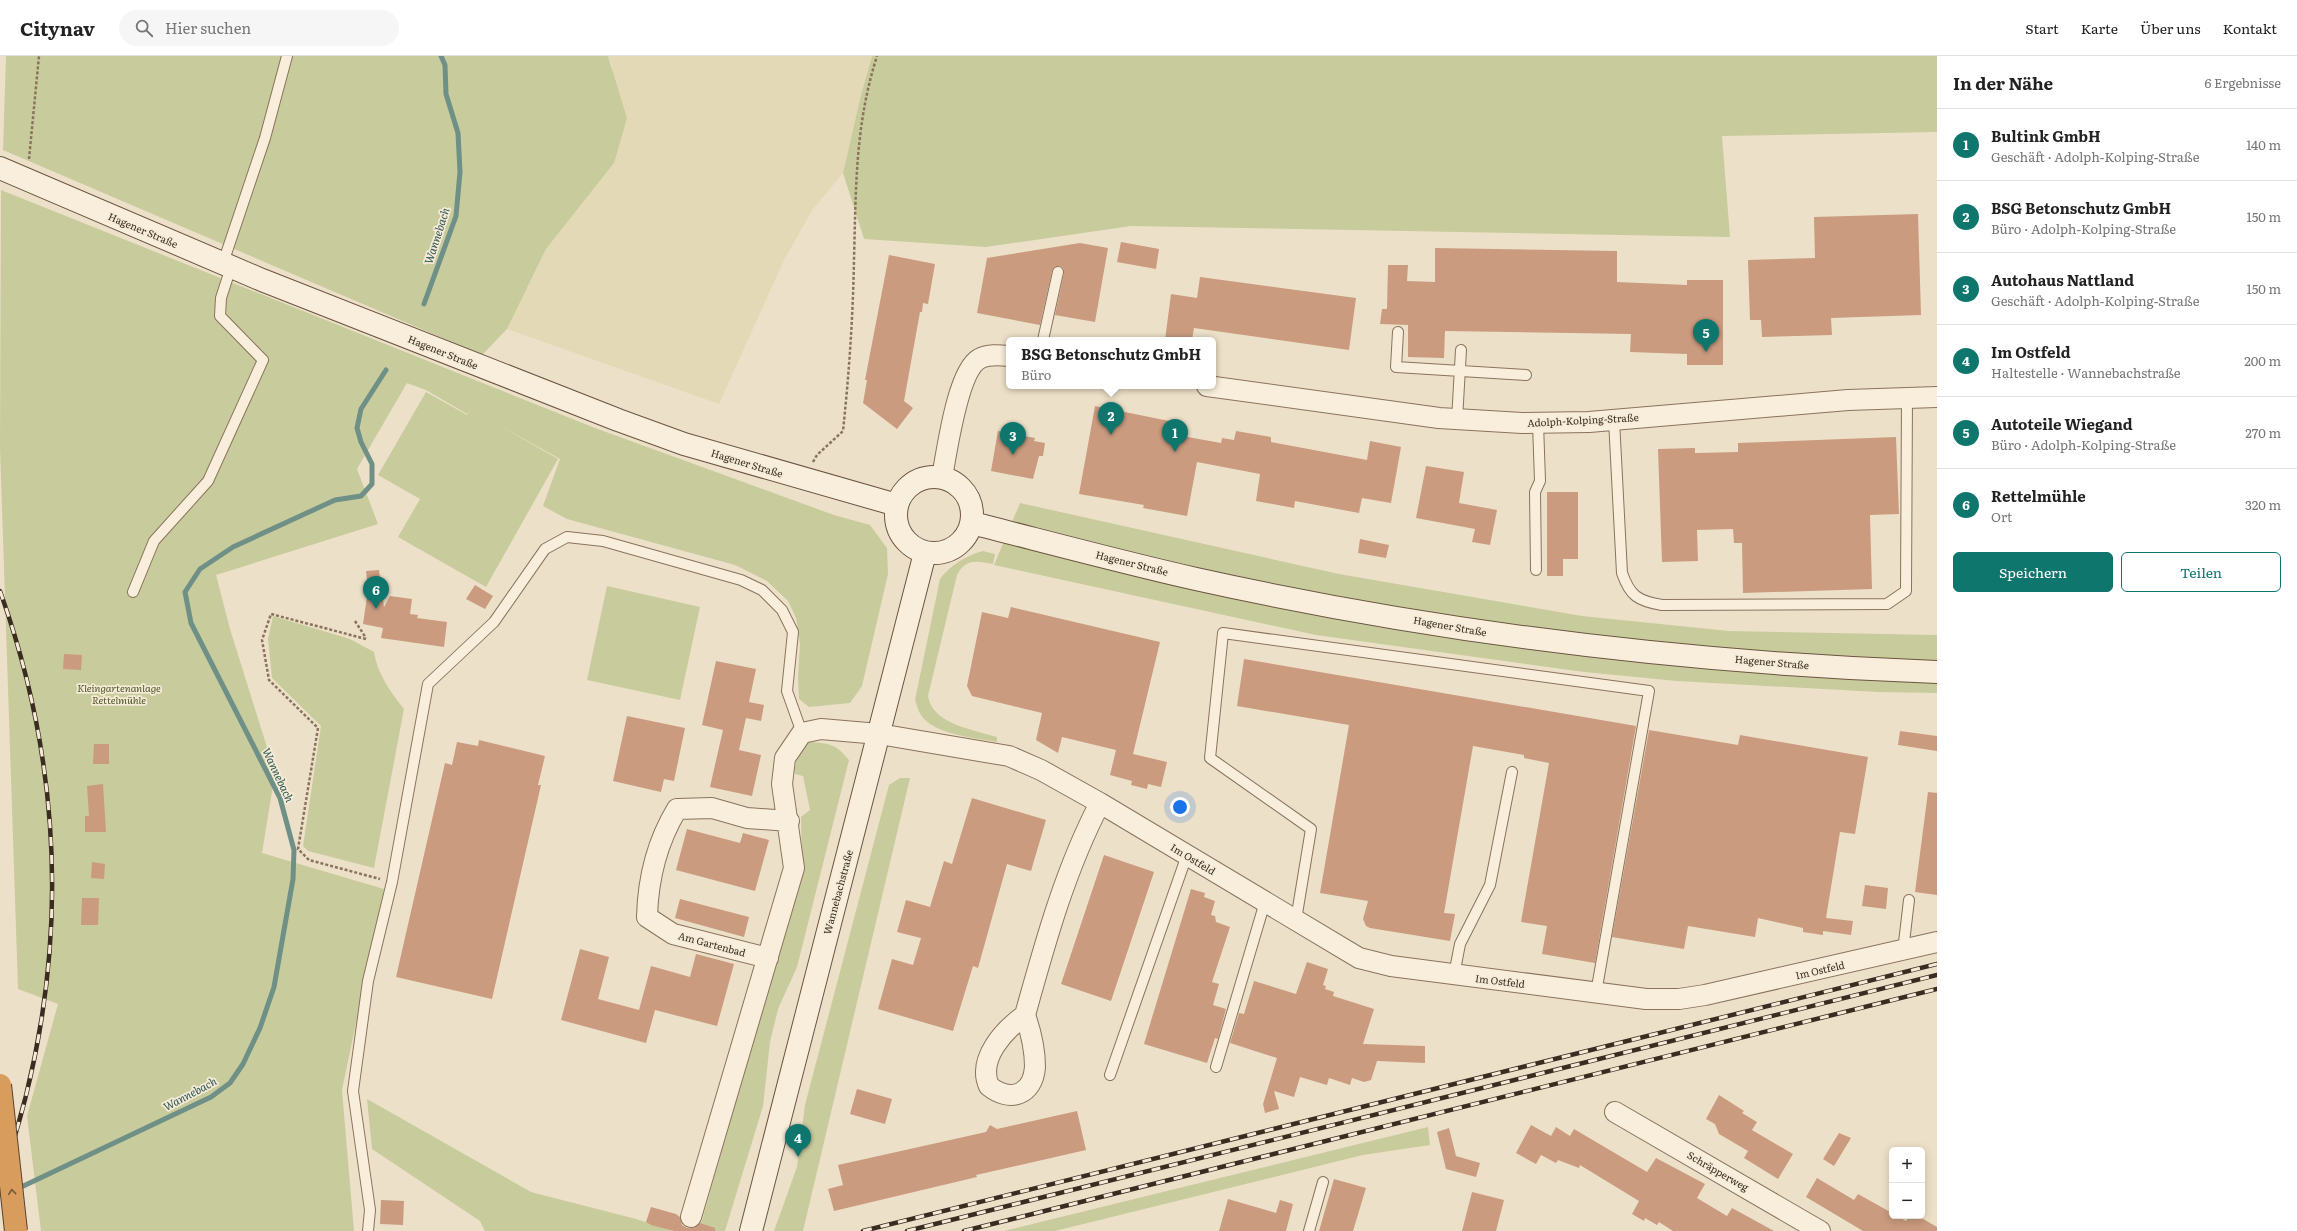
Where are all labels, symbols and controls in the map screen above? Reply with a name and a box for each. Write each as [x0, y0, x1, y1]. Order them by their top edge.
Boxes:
search box [119, 10, 399, 46]
text: Citynav [20, 14, 95, 42]
text: Hier suchen [165, 16, 251, 39]
icon: search [133, 17, 155, 39]
text: Start [2025, 18, 2059, 38]
text: Karte [2081, 18, 2118, 38]
text: Über uns [2140, 18, 2201, 38]
text: Kontakt [2223, 18, 2277, 38]
text: In der Nähe [1953, 70, 2053, 95]
text: 6 Ergebnisse [2204, 73, 2281, 92]
text: Bultink GmbH [1991, 124, 2101, 147]
text: 1 [1963, 135, 1969, 154]
text: 140 m [2246, 135, 2281, 154]
text: Geschäft · Adolph-Kolping-Straße [1991, 147, 2199, 166]
text: BSG Betonschutz GmbH [1991, 196, 2171, 219]
water label: Wannebach [419, 205, 453, 266]
text: 2 [1963, 207, 1969, 226]
text: 150 m [2246, 207, 2281, 226]
street label: Hagener Straße [106, 208, 180, 251]
text: Büro · Adolph-Kolping-Straße [1991, 219, 2176, 238]
text: Autohaus Nattland [1991, 268, 2134, 291]
text: 3 [1962, 279, 1970, 298]
text: 150 m [2246, 279, 2281, 298]
text: Geschäft · Adolph-Kolping-Straße [1991, 291, 2199, 310]
pin: 5 [1693, 319, 1719, 352]
street label: Hagener Straße [406, 331, 480, 372]
popup [1006, 337, 1216, 389]
text: Im Ostfeld [1991, 340, 2071, 363]
text: BSG Betonschutz GmbH [1021, 342, 1201, 365]
text: 4 [1962, 351, 1970, 370]
text: 200 m [2244, 351, 2281, 370]
text: Haltestelle · Wannebachstraße [1991, 363, 2181, 382]
text: Büro [1021, 365, 1051, 384]
pin: 2 [1098, 402, 1124, 435]
street label: Adolph-Kolping-Straße [1527, 409, 1639, 430]
text: Autoteile Wiegand [1991, 412, 2133, 435]
pin: 1 [1162, 419, 1188, 452]
pin: 3 [1000, 422, 1026, 455]
text: 5 [1962, 423, 1970, 442]
text: 270 m [2245, 423, 2281, 442]
text: Büro · Adolph-Kolping-Straße [1991, 435, 2176, 454]
street label: Hagener Straße [709, 444, 785, 481]
text: Rettelmühle [1991, 484, 2086, 507]
text: 6 [1962, 495, 1970, 514]
text: 320 m [2245, 495, 2281, 514]
text: Ort [1991, 507, 2012, 526]
street label: Hagener Straße [1094, 546, 1170, 579]
button: Speichern [1953, 552, 2113, 592]
button: Teilen [2121, 552, 2281, 592]
pin: 6 [363, 576, 389, 609]
street label: Hagener Straße [1412, 612, 1488, 639]
street label: Hagener Straße [1734, 651, 1810, 672]
park label: Kleingartenanlage Rettelmühle [77, 680, 161, 707]
water label: Wannebach [259, 745, 299, 805]
your location [1170, 797, 1190, 817]
street label: Im Ostfeld [1168, 839, 1219, 878]
street label: Wannebachstraße [819, 848, 856, 936]
street label: Am Gartenbad [677, 927, 748, 960]
street label: Im Ostfeld [1794, 957, 1846, 982]
street label: Im Ostfeld [1474, 970, 1526, 991]
water label: Wannebach [160, 1072, 220, 1114]
pin: 4 [785, 1124, 811, 1157]
street label: Schräpperweg [1685, 1147, 1752, 1194]
map controls [1889, 1147, 1925, 1219]
button: + [1889, 1147, 1925, 1183]
button: − [1889, 1183, 1925, 1219]
one-way arrow [7, 1189, 16, 1195]

